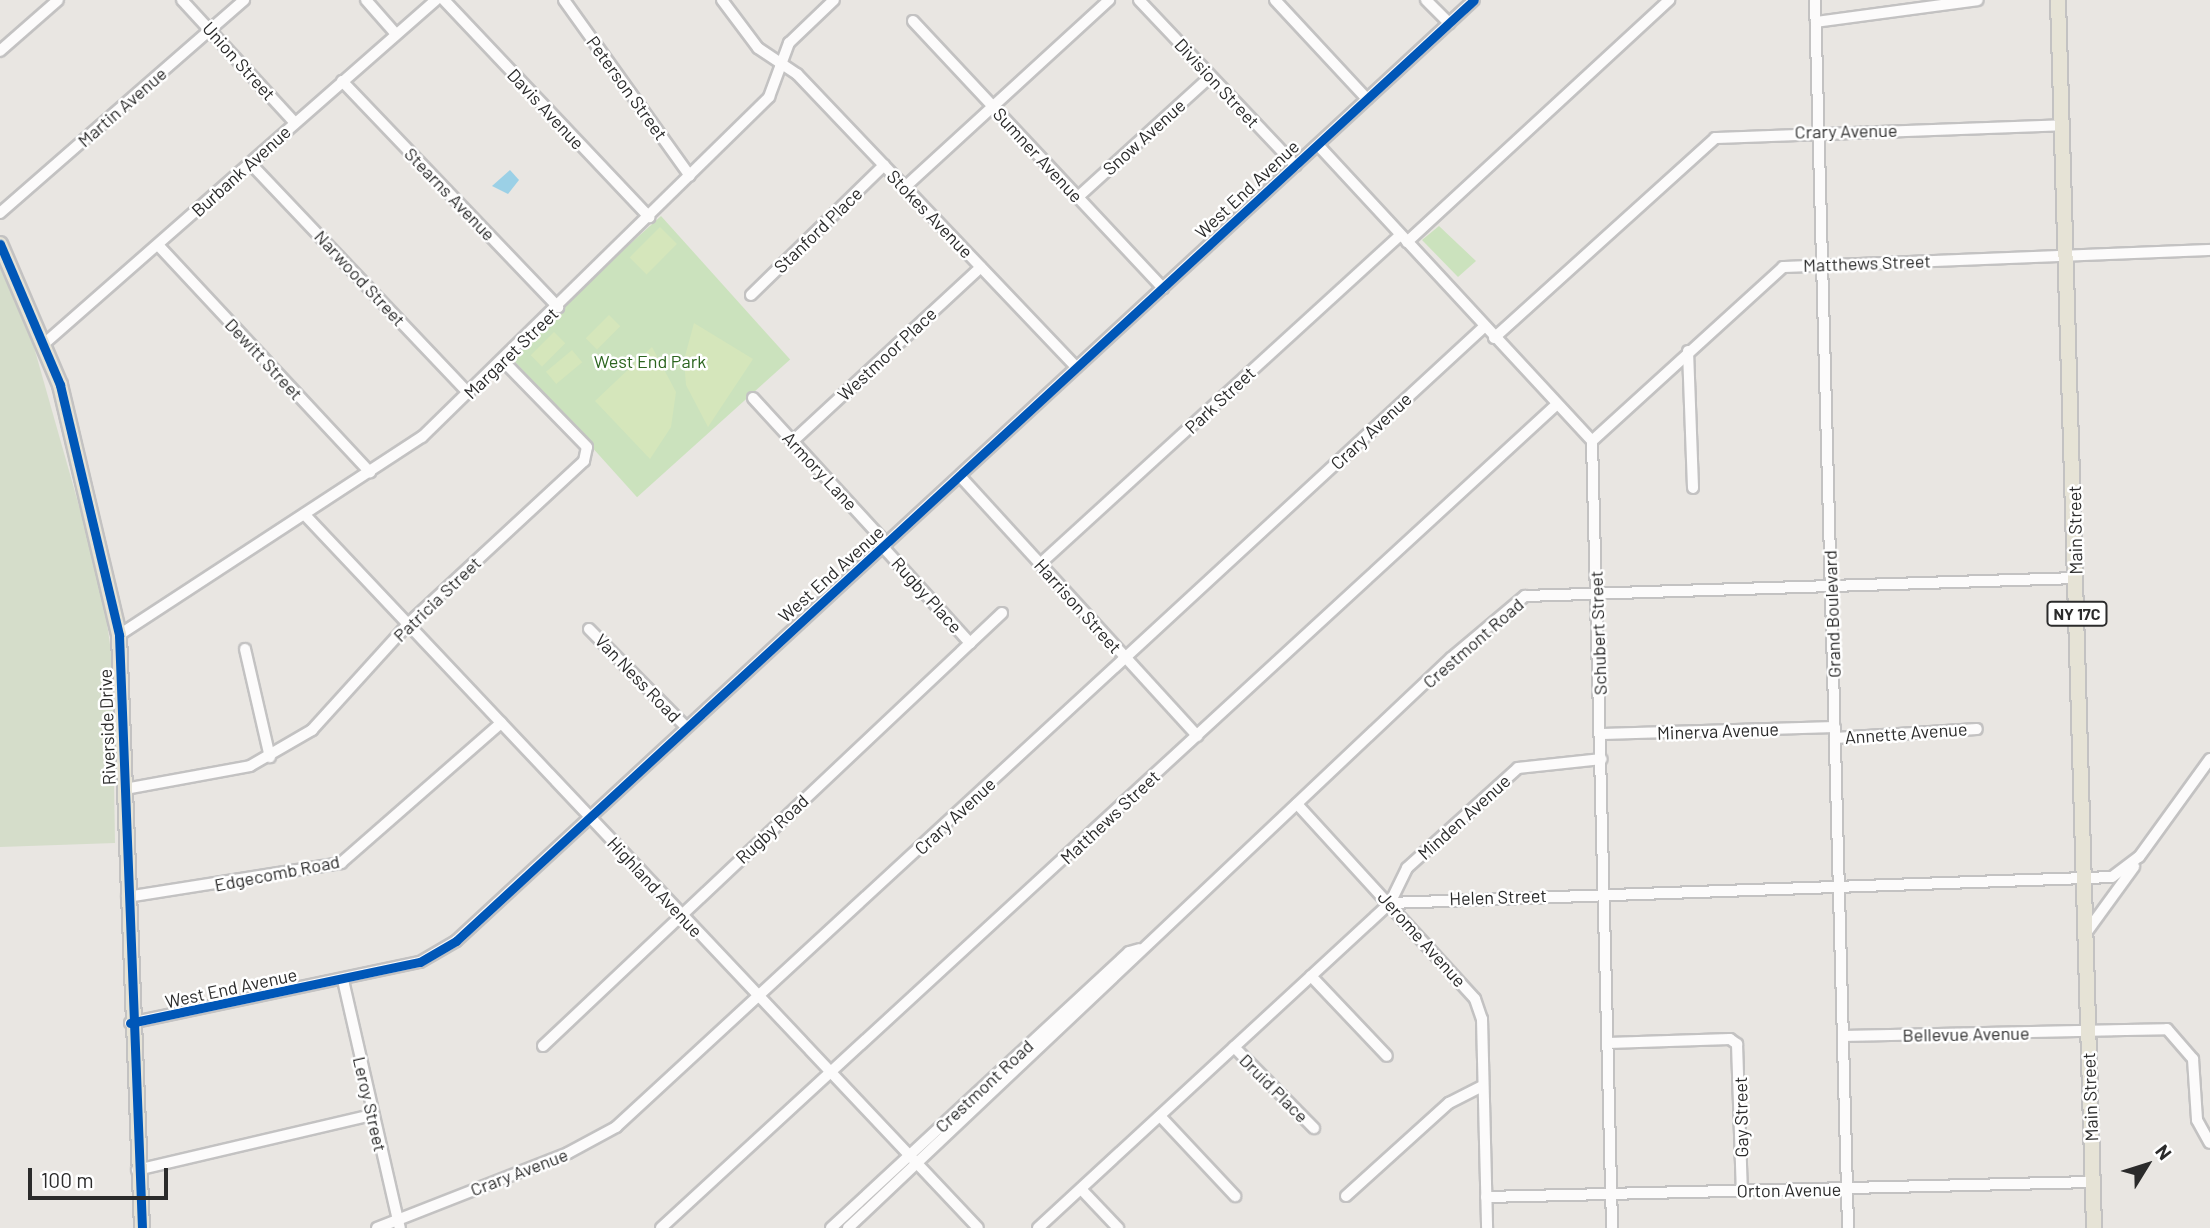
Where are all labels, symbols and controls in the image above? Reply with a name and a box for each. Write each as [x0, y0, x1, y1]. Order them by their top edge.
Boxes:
street label: Union Street [198, 17, 280, 105]
street label: Peterson Street [582, 32, 672, 144]
street label: Division Street [1170, 34, 1264, 132]
street label: Martin Avenue [73, 63, 171, 151]
street label: Davis Avenue [503, 64, 589, 154]
street label: Snow Avenue [1098, 94, 1190, 180]
street label: Sumner Avenue [989, 103, 1087, 207]
street label: Crary Avenue [1794, 119, 1898, 143]
street label: Burbank Avenue [187, 121, 295, 221]
street label: West End Avenue [1191, 135, 1303, 243]
street label: Stearns Avenue [400, 143, 500, 245]
street label: Stokes Avenue [883, 165, 977, 263]
street label: Stanford Place [769, 183, 867, 277]
street label: Narwood Street [310, 226, 410, 330]
street label: Matthews Street [1803, 250, 1931, 276]
street label: Margaret Street [459, 303, 563, 403]
street label: Westmoor Place [833, 303, 941, 405]
street label: Dewitt Street [221, 314, 307, 404]
park label: West End Park [594, 350, 706, 372]
street label: Park Street [1180, 362, 1260, 438]
street label: Crary Avenue [1326, 388, 1416, 474]
street label: Armory Lane [778, 427, 862, 515]
street label: Main Street [2063, 485, 2087, 575]
street label: West End Avenue [774, 521, 888, 627]
street label: Grand Boulevard [1819, 550, 1845, 678]
street label: Patricia Street [389, 552, 485, 646]
street label: Rugby Place [887, 553, 967, 637]
street label: Harrison Street [1030, 554, 1126, 658]
street label: Schubert Street [1585, 570, 1611, 696]
street label: Crestmont Road [1418, 593, 1528, 693]
road number: NY 17C [2046, 601, 2108, 626]
street label: Van Ness Road [591, 629, 685, 727]
street label: Riverside Drive [94, 669, 120, 785]
street label: Minerva Avenue [1657, 718, 1779, 744]
street label: Annette Avenue [1844, 718, 1968, 748]
street label: Matthews Street [1056, 766, 1164, 868]
street label: Minden Avenue [1413, 770, 1515, 864]
street label: Crary Avenue [910, 773, 1000, 859]
street label: Rugby Road [731, 790, 813, 868]
street label: Highland Avenue [603, 832, 707, 942]
street label: Edgecomb Road [213, 850, 341, 896]
street label: Helen Street [1449, 885, 1547, 909]
street label: Jerome Avenue [1373, 887, 1471, 991]
street label: West End Avenue [163, 963, 299, 1013]
street label: Bellevue Avenue [1902, 1022, 2030, 1046]
street label: Crestmont Road [930, 1035, 1038, 1137]
street label: Druid Place [1235, 1049, 1313, 1127]
street label: Main Street [2078, 1052, 2102, 1142]
street label: Leroy Street [349, 1054, 391, 1154]
street label: Gay Street [1729, 1076, 1753, 1158]
north arrow [2112, 1130, 2182, 1200]
text: N [2151, 1140, 2177, 1164]
street label: Crary Avenue [467, 1143, 571, 1201]
scale bar [32, 1154, 172, 1198]
text: 100 m [41, 1167, 94, 1192]
street label: Orton Avenue [1737, 1178, 1841, 1202]

